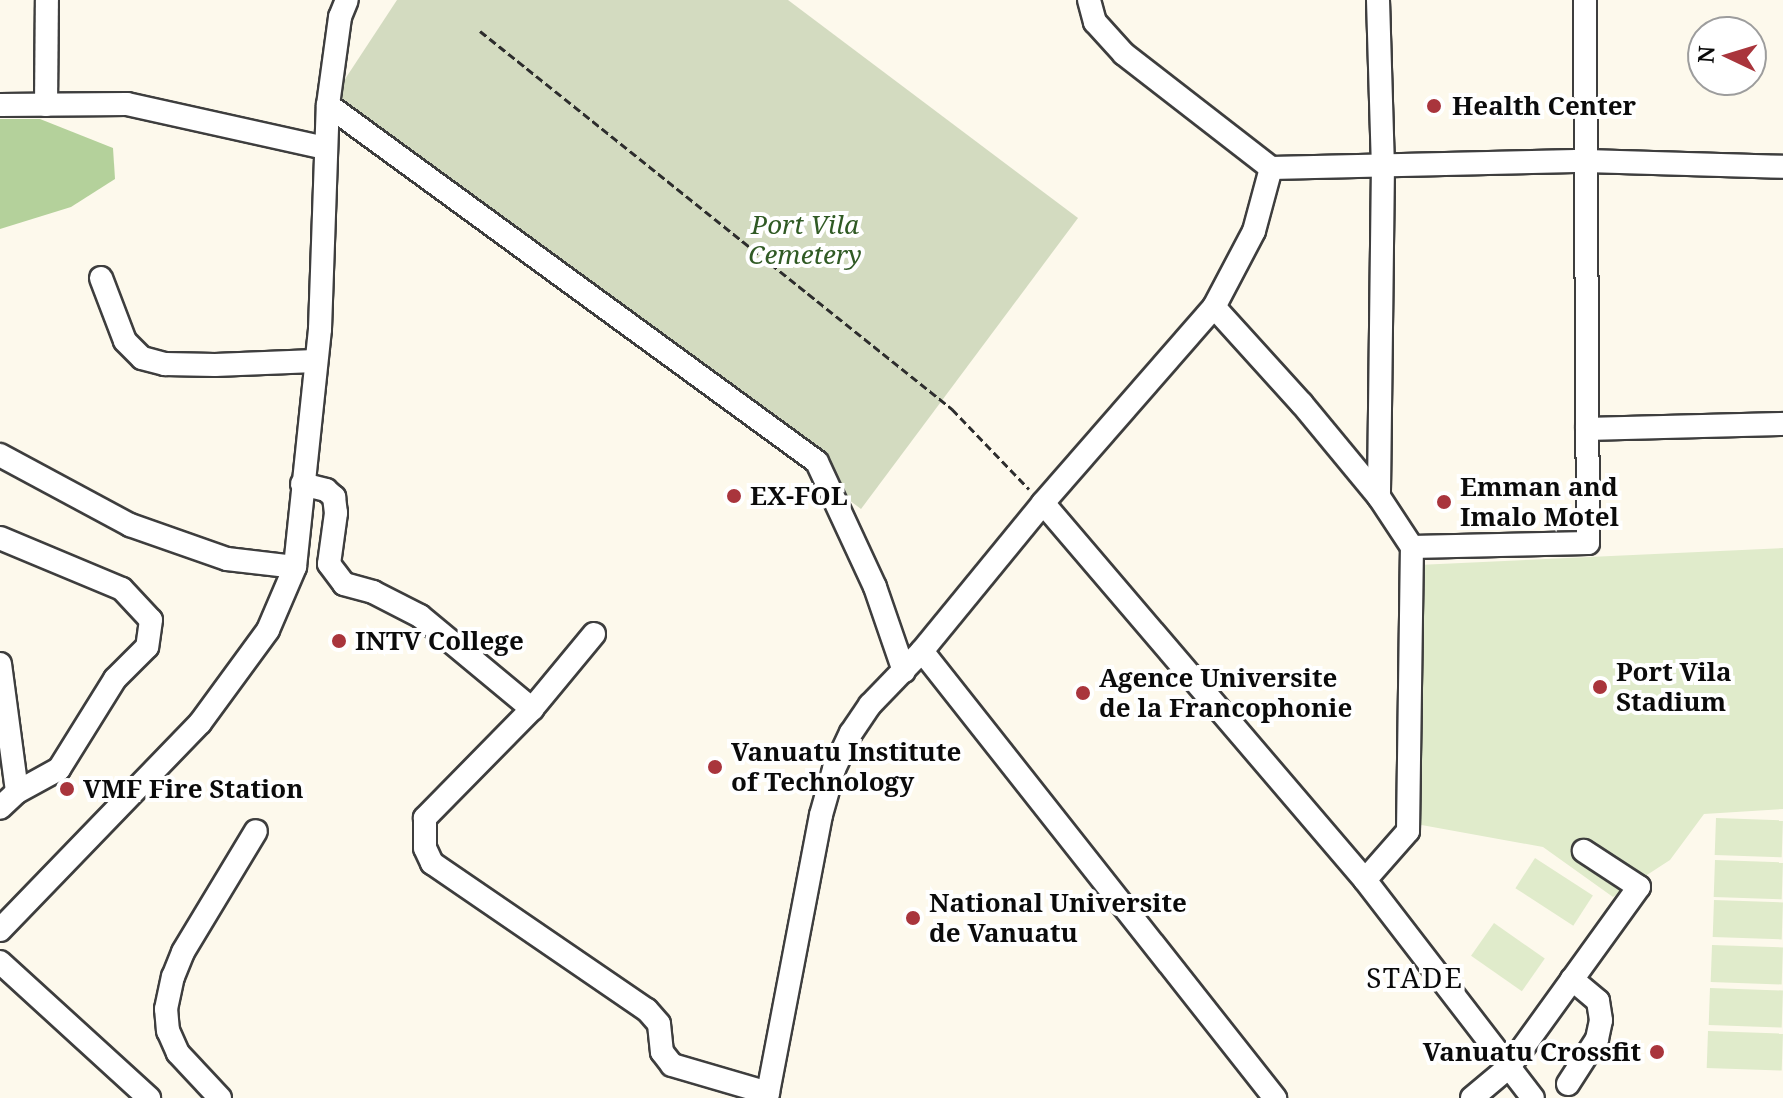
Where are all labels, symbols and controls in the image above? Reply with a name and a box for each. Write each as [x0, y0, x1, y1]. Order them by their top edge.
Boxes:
north arrow [1687, 16, 1767, 96]
text: N [1689, 45, 1721, 64]
place label: Health Center [1452, 90, 1636, 122]
marker: Health Center [1423, 95, 1445, 117]
park label: Port Vila Cemetery [748, 209, 862, 270]
place label: Emman and Imalo Motel [1460, 471, 1619, 532]
place label: EX-FOL [750, 480, 848, 512]
marker: EX-FOL [725, 487, 743, 505]
marker: Emman and Imalo Motel [1435, 493, 1453, 511]
place label: INTV College [355, 625, 524, 657]
marker: INTV College [330, 632, 348, 650]
place label: Port Vila Stadium [1616, 656, 1731, 718]
place label: Agence Universite de la Francophonie [1099, 662, 1352, 724]
marker: Port Vila Stadium [1591, 678, 1609, 696]
marker: Agence Universite de la Francophonie [1074, 684, 1092, 702]
place label: Vanuatu Institute of Technology [731, 736, 961, 798]
marker: Vanuatu Institute of Technology [706, 758, 724, 776]
place label: VMF Fire Station [83, 773, 304, 805]
marker: VMF Fire Station [58, 780, 76, 798]
place label: National Universite de Vanuatu [929, 887, 1187, 948]
marker: National Universite de Vanuatu [904, 909, 922, 927]
district label: STADE [1366, 960, 1464, 994]
place label: Vanuatu Crossfit [1423, 1036, 1641, 1068]
marker: Vanuatu Crossfit [1648, 1043, 1666, 1061]

